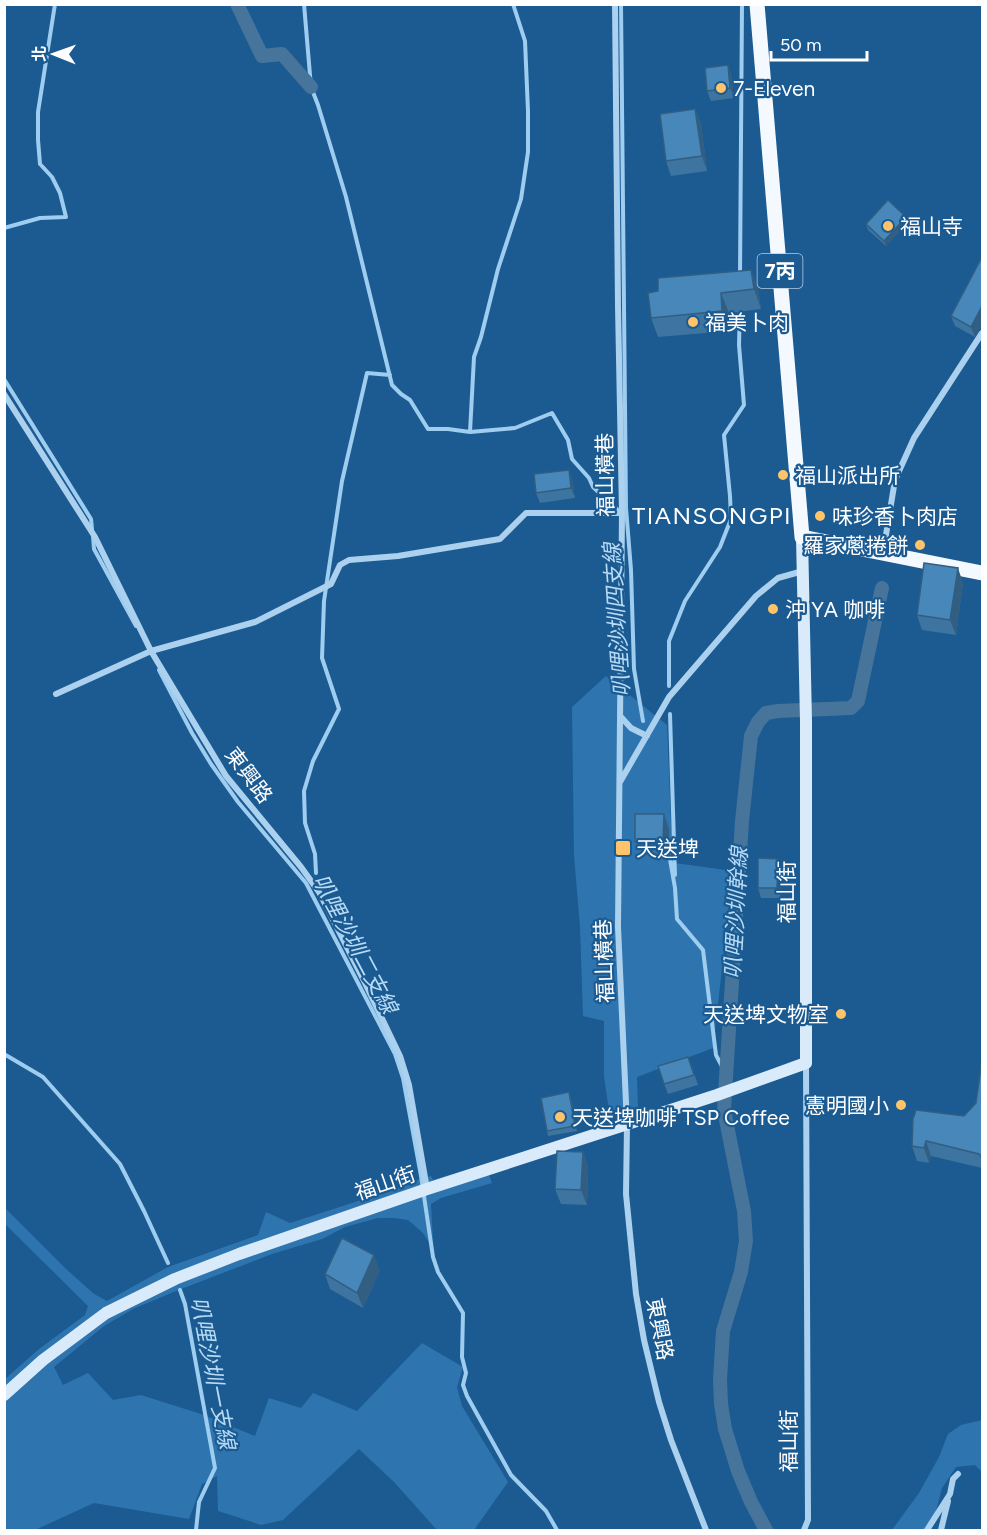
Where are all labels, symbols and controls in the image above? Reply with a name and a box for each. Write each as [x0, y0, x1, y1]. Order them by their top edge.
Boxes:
north arrow [24, 24, 84, 84]
scale bar [771, 24, 867, 62]
text: 50 m [780, 34, 822, 56]
text: 北 [30, 46, 49, 62]
place label: 7-Eleven [733, 76, 815, 101]
marker: 7-Eleven [714, 81, 728, 95]
place label: 福山寺 [900, 214, 963, 239]
marker: 福山寺 [881, 219, 895, 233]
road number: 7丙 [758, 254, 802, 288]
place label: 福美卜肉 [705, 310, 789, 335]
marker: 福美卜肉 [686, 315, 700, 329]
street label: 福山橫巷 [592, 433, 618, 517]
place label: 福山派出所 [795, 463, 900, 488]
marker: 福山派出所 [776, 468, 790, 482]
district label: TIANSONGPI [632, 501, 792, 530]
place label: 味珍香卜肉店 [832, 504, 958, 529]
marker: 味珍香卜肉店 [813, 509, 827, 523]
place label: 羅家蔥捲餅 [803, 533, 908, 558]
marker: 羅家蔥捲餅 [913, 538, 927, 552]
water label: 叭哩沙圳四支線 [598, 539, 636, 698]
place label: 沖 YA 咖啡 [785, 597, 885, 622]
marker: 沖 YA 咖啡 [766, 602, 780, 616]
street label: 東興路 [220, 742, 278, 808]
place label: 天送埤 [636, 836, 699, 861]
marker: 天送埤 [614, 839, 632, 857]
water label: 叭哩沙圳幹線 [719, 843, 753, 980]
street label: 福山街 [774, 861, 799, 924]
water label: 叭哩沙圳二支線 [307, 870, 404, 1021]
street label: 福山橫巷 [590, 919, 618, 1003]
place label: 天送埤文物室 [703, 1002, 829, 1027]
marker: 天送埤文物室 [834, 1007, 848, 1021]
place label: 憲明國小 [805, 1093, 889, 1118]
marker: 憲明國小 [894, 1098, 908, 1112]
place label: 天送埤咖啡 TSP Coffee [572, 1105, 790, 1130]
marker: 天送埤咖啡 TSP Coffee [553, 1110, 567, 1124]
street label: 福山街 [351, 1161, 419, 1205]
water label: 叭哩沙圳一支線 [185, 1295, 242, 1454]
street label: 東興路 [642, 1296, 678, 1362]
street label: 福山街 [776, 1410, 801, 1473]

